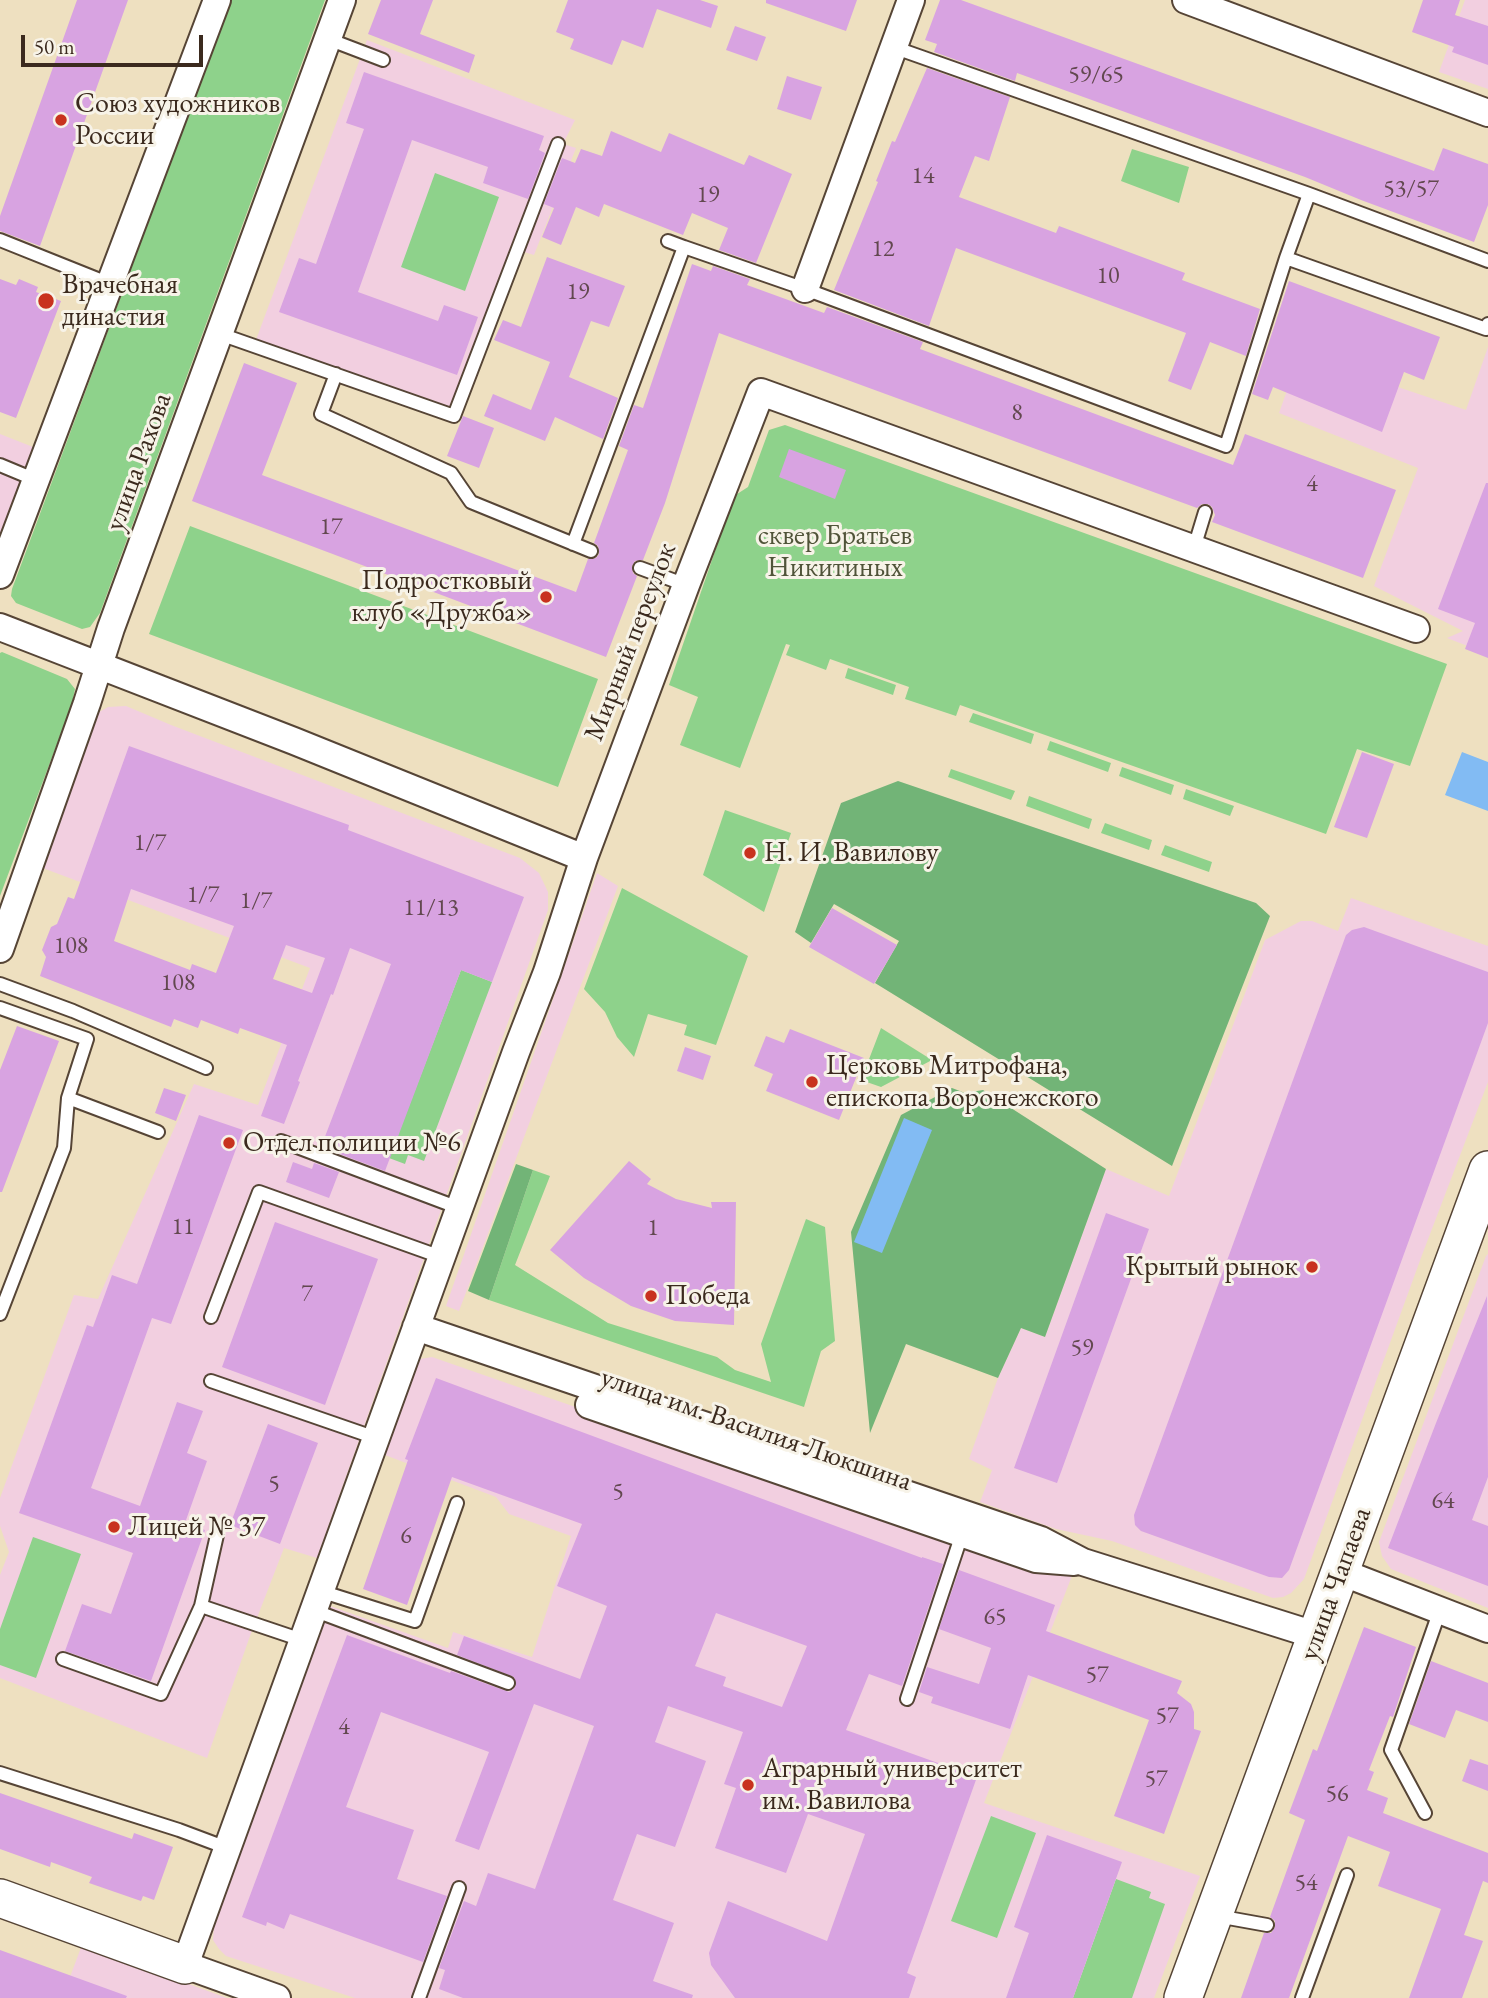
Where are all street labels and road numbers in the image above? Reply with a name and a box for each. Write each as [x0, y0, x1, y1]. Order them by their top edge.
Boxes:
street label: улица Рахова [99, 388, 179, 536]
street label: Мирный переулок [578, 538, 684, 746]
street label: улица им. Василия Люкшина [596, 1361, 916, 1499]
street label: улица Чапаева [1293, 1503, 1379, 1665]

